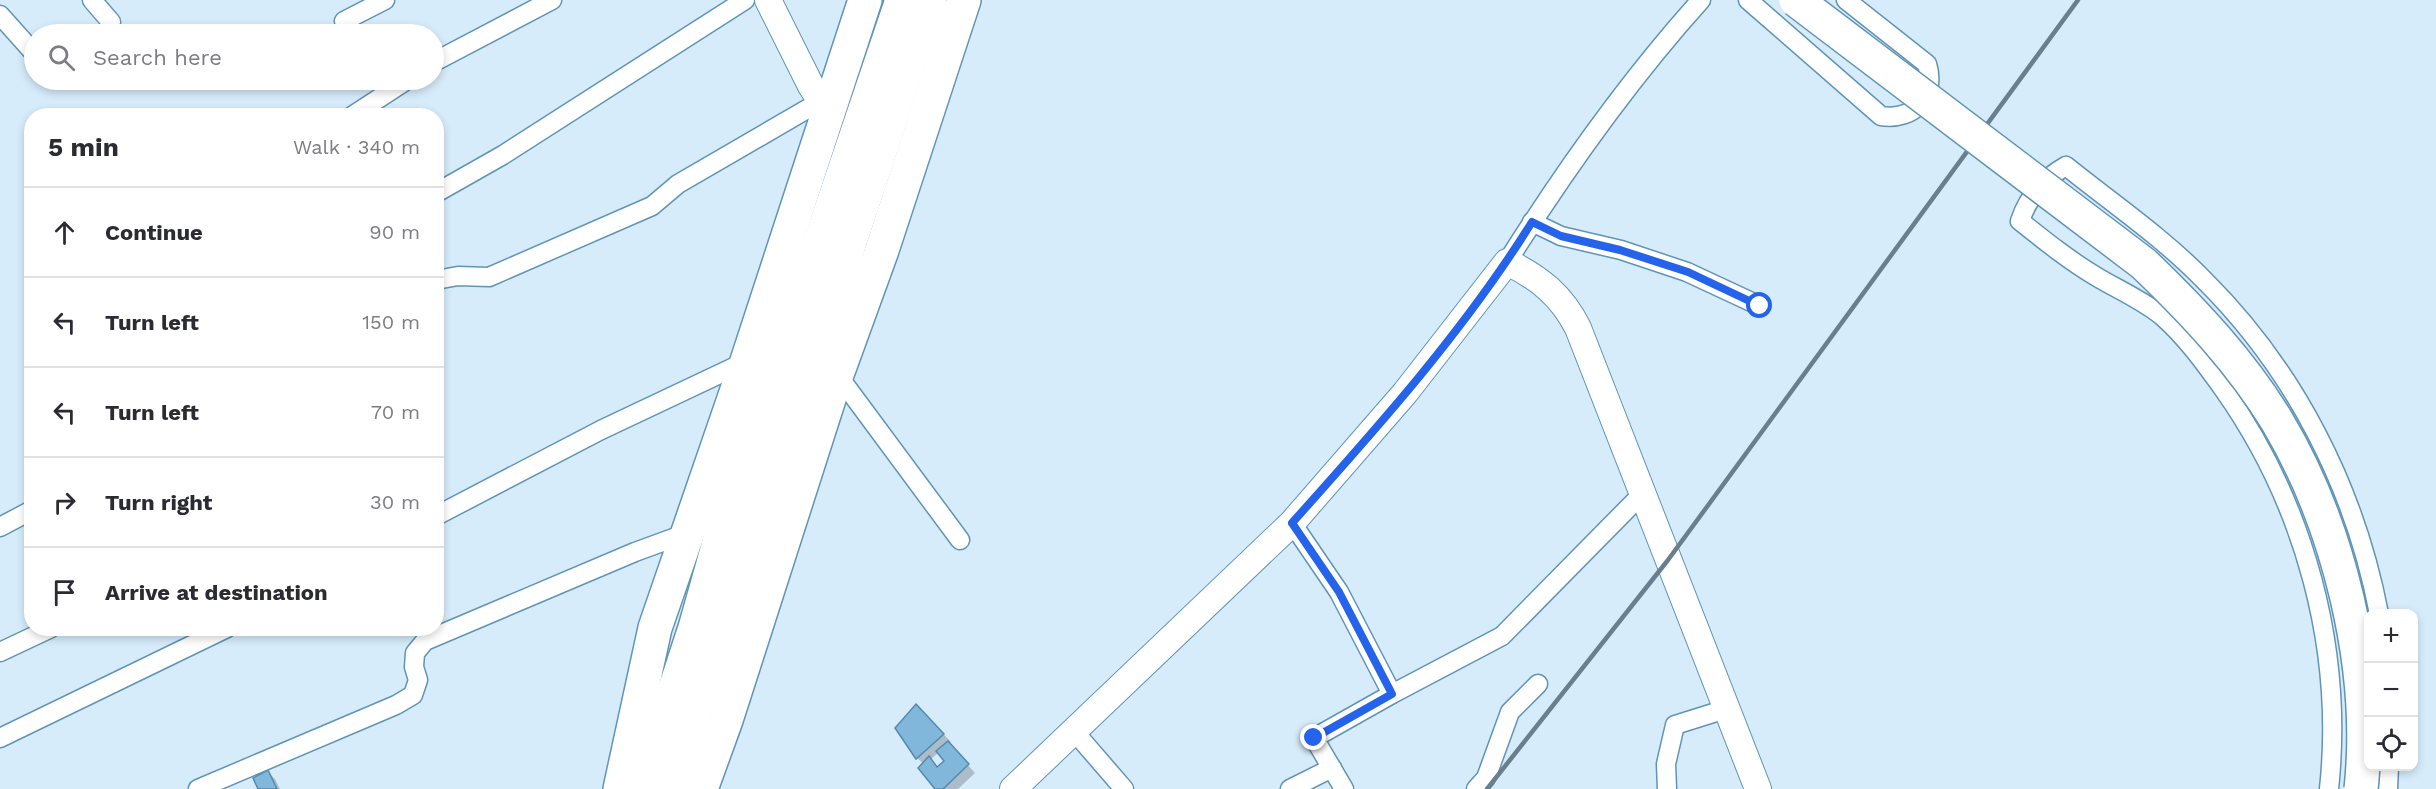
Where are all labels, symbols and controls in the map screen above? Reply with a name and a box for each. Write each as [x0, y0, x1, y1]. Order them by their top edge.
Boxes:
search box [24, 24, 444, 90]
icon: search [45, 41, 78, 74]
text: Search here [93, 45, 222, 70]
text: 5 min [48, 132, 119, 162]
text: Walk · 340 m [293, 135, 420, 159]
icon: ahead [48, 216, 81, 249]
text: Continue [105, 220, 203, 245]
text: 90 m [369, 220, 420, 244]
route start [1746, 292, 1772, 318]
icon: left [48, 306, 81, 339]
text: Turn left [105, 310, 199, 335]
text: 150 m [362, 310, 420, 334]
icon: left [48, 396, 81, 429]
text: Turn left [105, 400, 199, 425]
text: 70 m [371, 400, 420, 424]
icon: right [48, 486, 81, 519]
text: Turn right [105, 490, 212, 515]
text: 30 m [370, 490, 420, 514]
icon: arrive [48, 576, 81, 609]
text: Arrive at destination [105, 580, 328, 605]
map controls [2364, 609, 2418, 771]
button: + [2364, 609, 2418, 663]
button: − [2364, 663, 2418, 717]
button: locate [2364, 717, 2418, 771]
route end [1300, 724, 1326, 750]

